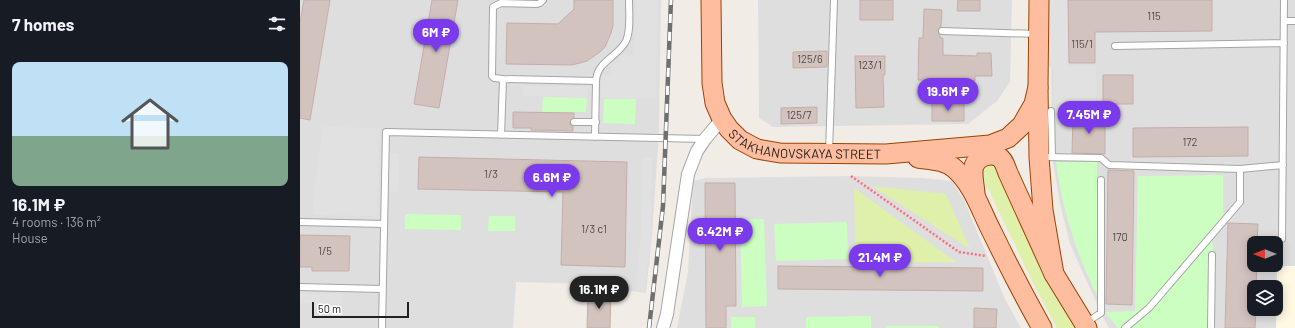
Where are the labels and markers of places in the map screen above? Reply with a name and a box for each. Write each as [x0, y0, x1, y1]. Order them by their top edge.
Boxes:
pin: 6M ₽ [412, 19, 460, 53]
pin: 19.6M ₽ [911, 78, 985, 112]
pin: 7.45M ₽ [1052, 101, 1126, 135]
pin: 6.6M ₽ [519, 164, 585, 198]
pin: 6.42M ₽ [683, 218, 757, 252]
pin: 21.4M ₽ [843, 244, 917, 278]
pin: 16.1M ₽ [562, 276, 636, 310]

